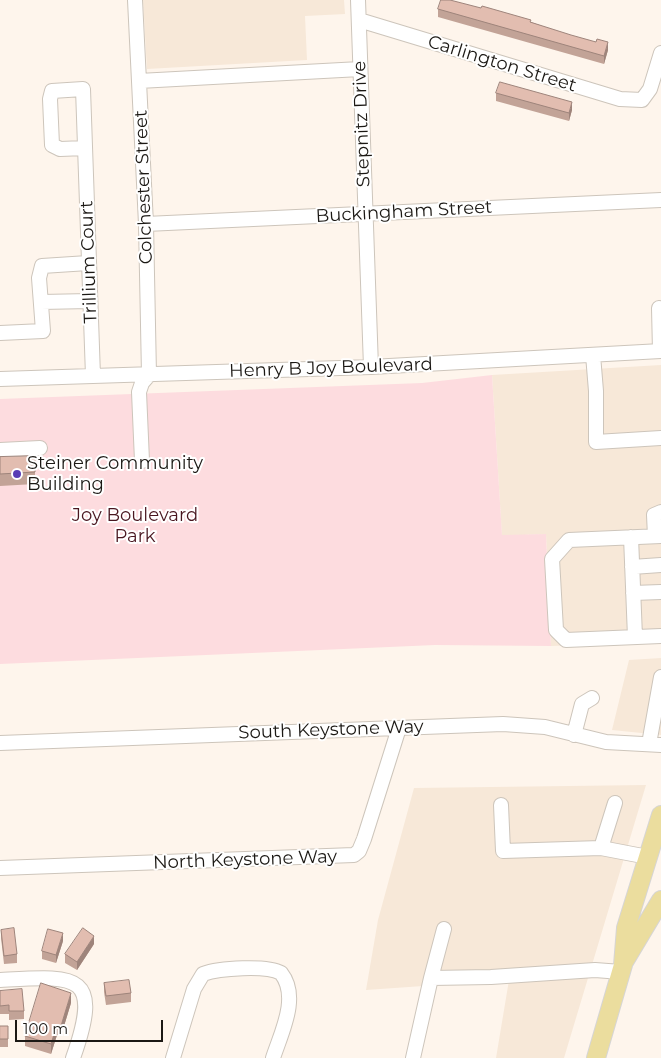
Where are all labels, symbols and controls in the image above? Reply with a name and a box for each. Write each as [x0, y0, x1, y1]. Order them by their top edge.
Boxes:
street label: Carlington Street [425, 31, 579, 97]
street label: Stepnitz Drive [349, 60, 375, 188]
street label: Colchester Street [131, 109, 157, 265]
street label: Buckingham Street [315, 197, 493, 227]
street label: Trillium Court [76, 200, 102, 324]
street label: Henry B Joy Boulevard [229, 354, 433, 382]
place label: Steiner Community Building [27, 453, 203, 496]
marker: Steiner Community Building [11, 468, 23, 480]
park label: Joy Boulevard Park [72, 505, 198, 548]
street label: South Keystone Way [238, 716, 424, 744]
street label: North Keystone Way [153, 846, 337, 874]
scale bar [18, 1010, 165, 1042]
text: 100 m [23, 1019, 68, 1038]

